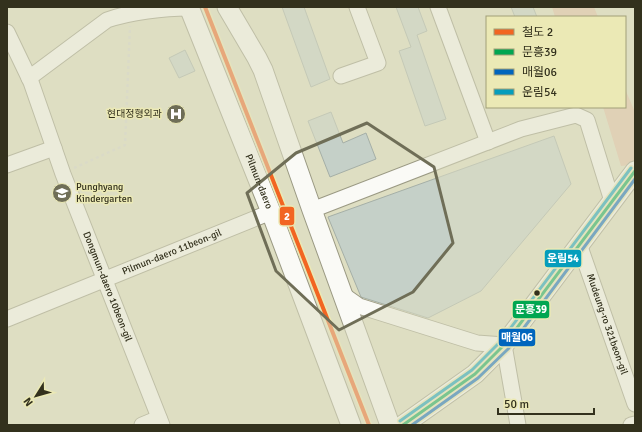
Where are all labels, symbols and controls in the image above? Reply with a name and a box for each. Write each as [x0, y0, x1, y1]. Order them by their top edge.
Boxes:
legend [486, 16, 626, 108]
text: 철도 2 [522, 25, 553, 40]
text: 문흥39 [522, 45, 557, 60]
text: 매월06 [522, 65, 557, 80]
text: 운림54 [522, 85, 558, 100]
hospital icon: 현대정형외과 [165, 103, 187, 125]
place label: 현대정형외과 [107, 108, 162, 120]
street label: Pilmun-daero [243, 152, 275, 211]
place label: Punghyang Kindergarten [76, 181, 132, 205]
school or university icon: Punghyang Kindergarten [51, 182, 73, 204]
line badge: 2 [279, 206, 295, 226]
text: 2 [284, 210, 290, 223]
street label: Pilmun-daero 11beon-gil [120, 227, 224, 278]
street label: Dongmun-daero 10beon-gil [80, 230, 135, 344]
line badge: 운림54 [544, 249, 582, 268]
text: 운림54 [547, 252, 579, 265]
street label: Mudeung-ro 321beon-gil [584, 272, 630, 376]
unlabelled marker [532, 288, 542, 298]
line badge: 문흥39 [512, 300, 550, 319]
text: 문흥39 [515, 303, 547, 316]
line badge: 매월06 [498, 328, 536, 347]
text: 매월06 [501, 331, 533, 344]
north arrow [16, 376, 56, 416]
scale bar [498, 390, 594, 416]
text: N [21, 395, 36, 409]
text: 50 m [504, 397, 529, 412]

